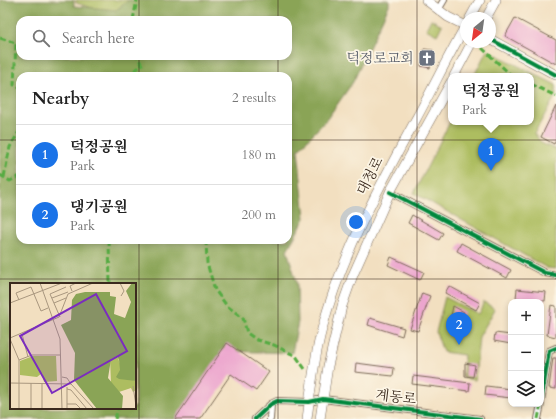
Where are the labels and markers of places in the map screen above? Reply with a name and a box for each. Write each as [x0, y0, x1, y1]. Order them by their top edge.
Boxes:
church icon: 덕정로교회 [417, 48, 437, 68]
place label: 덕정로교회 [346, 49, 414, 68]
pin: 1 [478, 138, 504, 171]
pin: 2 [446, 312, 472, 345]

